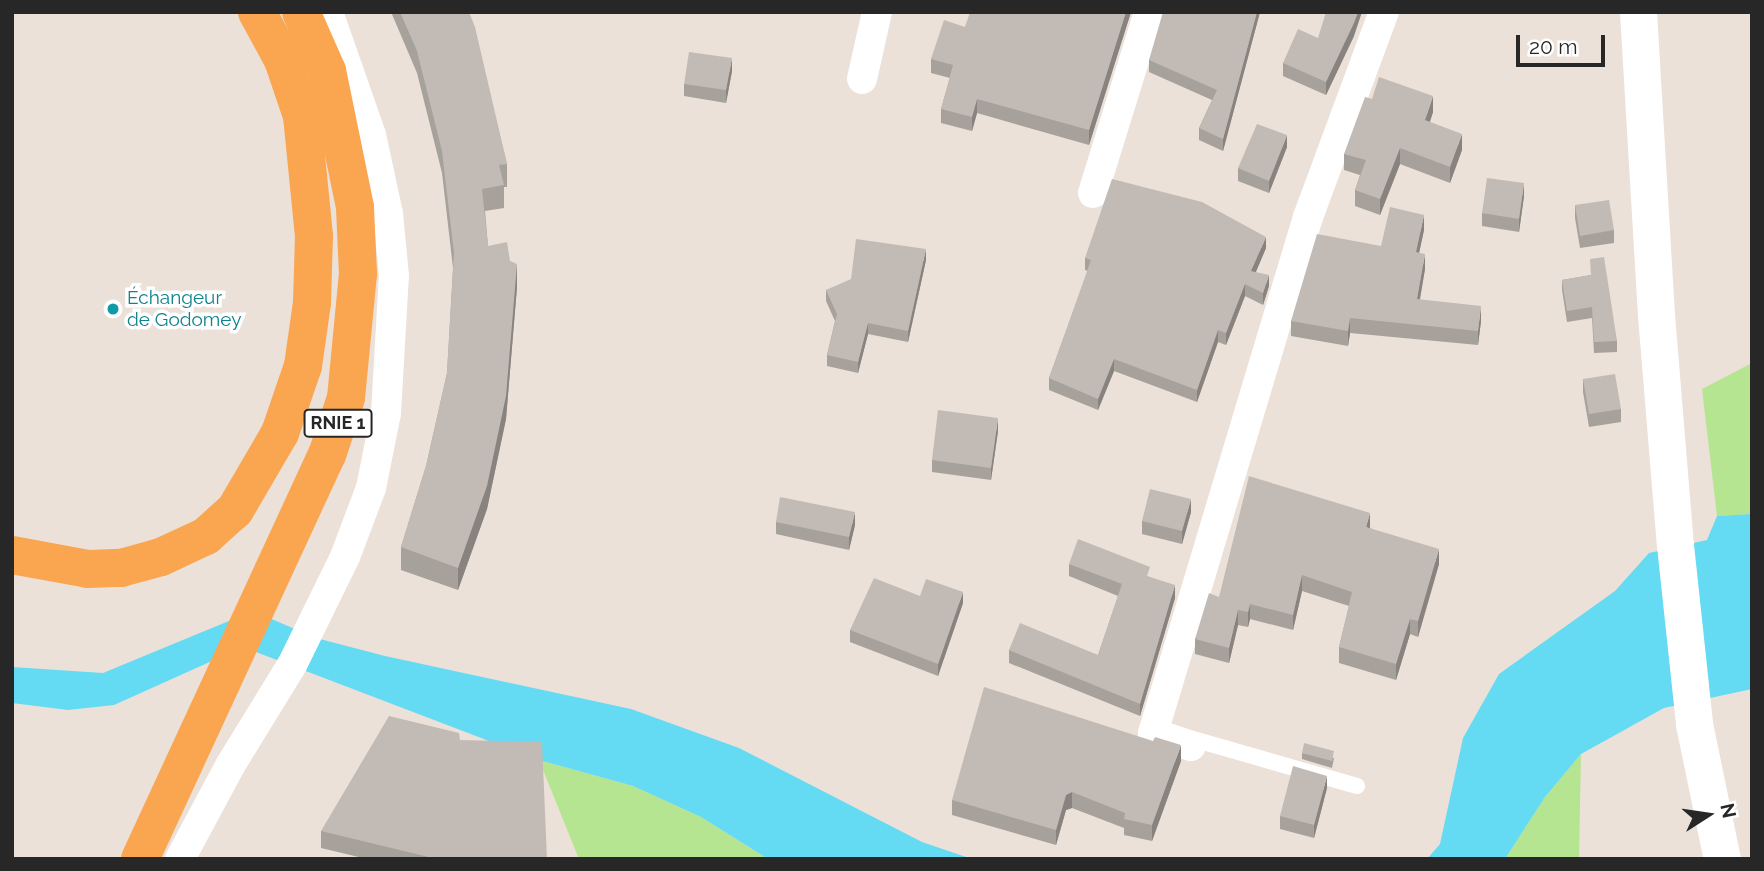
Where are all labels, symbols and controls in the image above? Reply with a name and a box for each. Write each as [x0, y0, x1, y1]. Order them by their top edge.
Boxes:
scale bar [1519, 21, 1608, 65]
text: 20 m [1529, 34, 1577, 59]
place label: Échangeur de Godomey [127, 287, 241, 331]
marker: Échangeur de Godomey [105, 301, 121, 317]
road number: RNIE 1 [303, 408, 373, 438]
north arrow [1673, 780, 1743, 850]
text: N [1716, 801, 1741, 820]

